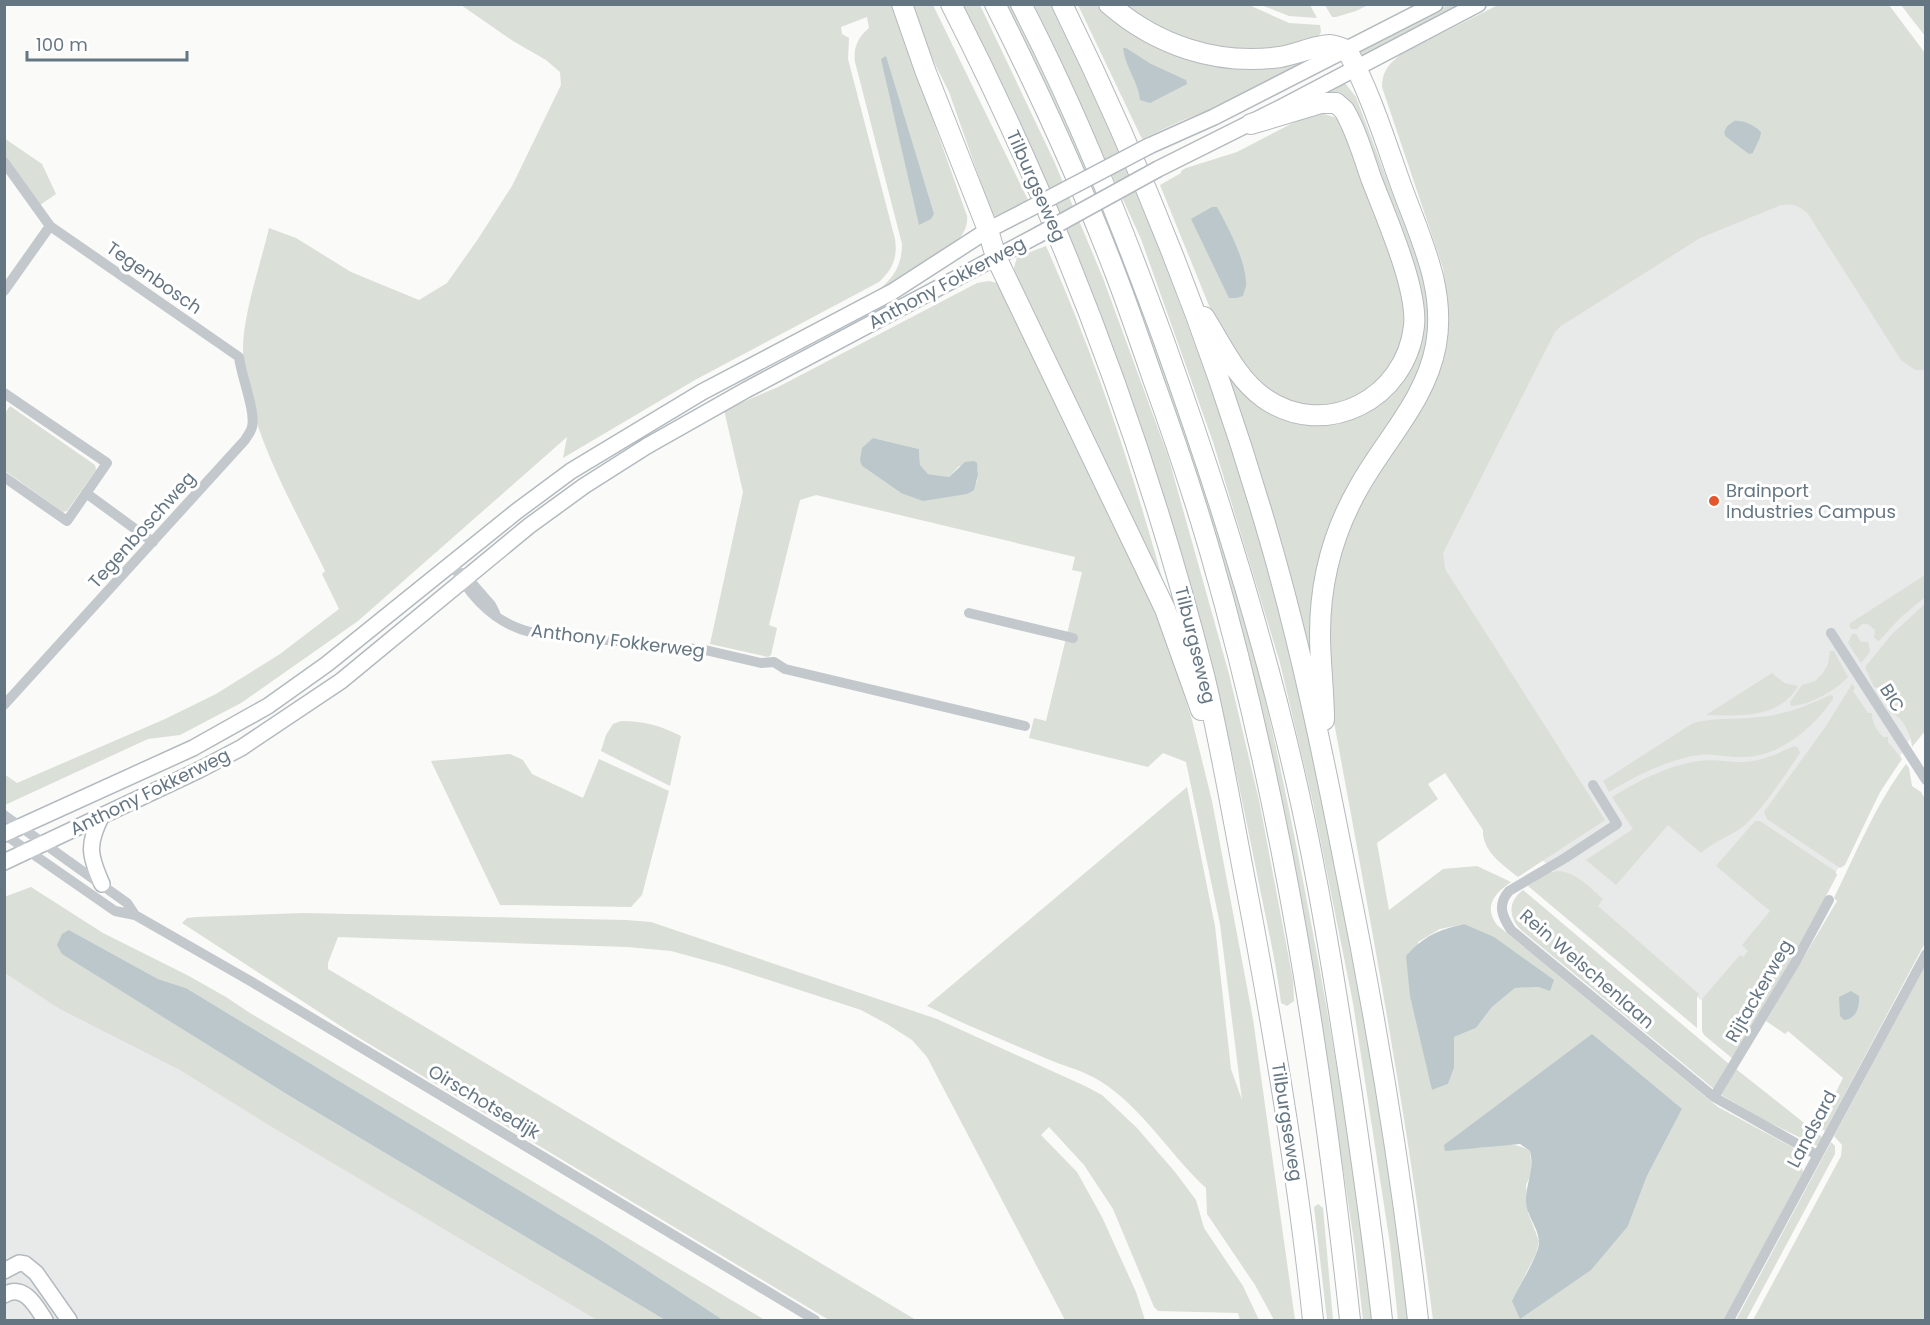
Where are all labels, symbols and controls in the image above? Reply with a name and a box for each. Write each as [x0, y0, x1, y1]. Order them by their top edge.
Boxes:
scale bar [27, 24, 188, 62]
text: 100 m [36, 32, 88, 57]
street label: Tilburgseweg [1001, 126, 1072, 246]
street label: Anthony Fokkerweg [864, 230, 1030, 335]
street label: Tegenbosch [102, 235, 207, 320]
street label: Tegenboschweg [82, 466, 201, 594]
place label: Brainport Industries Campus [1726, 478, 1896, 524]
marker: Brainport Industries Campus [1707, 494, 1721, 508]
street label: Tilburgseweg [1169, 584, 1222, 706]
street label: Anthony Fokkerweg [530, 617, 706, 664]
street label: BIC [1874, 679, 1911, 717]
street label: Anthony Fokkerweg [66, 742, 234, 841]
street label: Rein Welschenlaan [1515, 903, 1660, 1034]
street label: Rijtackerweg [1719, 935, 1798, 1047]
street label: Oirschotsedijk [424, 1058, 545, 1145]
street label: Tilburgseweg [1266, 1061, 1309, 1183]
street label: Landsard [1781, 1086, 1842, 1172]

